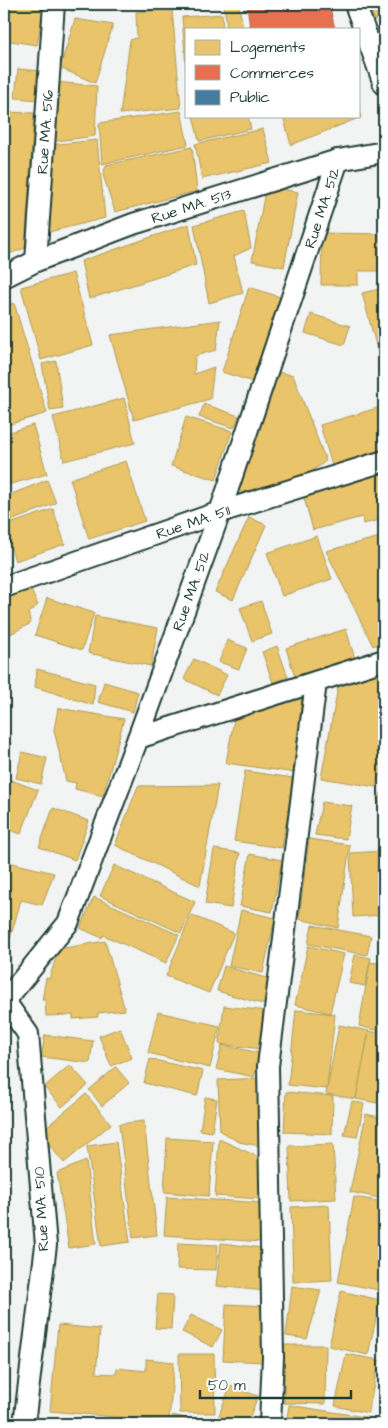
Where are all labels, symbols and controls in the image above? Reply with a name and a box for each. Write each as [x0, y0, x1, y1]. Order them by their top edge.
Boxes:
legend [185, 28, 360, 118]
text: Logements [230, 37, 306, 59]
text: Commerces [230, 63, 314, 84]
text: Public [230, 87, 270, 108]
street label: Rue MA. 516 [32, 89, 59, 175]
street label: Rue MA. 512 [300, 165, 346, 251]
street label: Rue MA. 513 [149, 184, 234, 229]
street label: Rue MA. 511 [153, 500, 233, 545]
street label: Rue MA. 512 [167, 548, 216, 634]
street label: Rue MA. 510 [29, 1166, 54, 1252]
scale bar [200, 1368, 352, 1400]
text: 50 m [208, 1375, 246, 1396]

